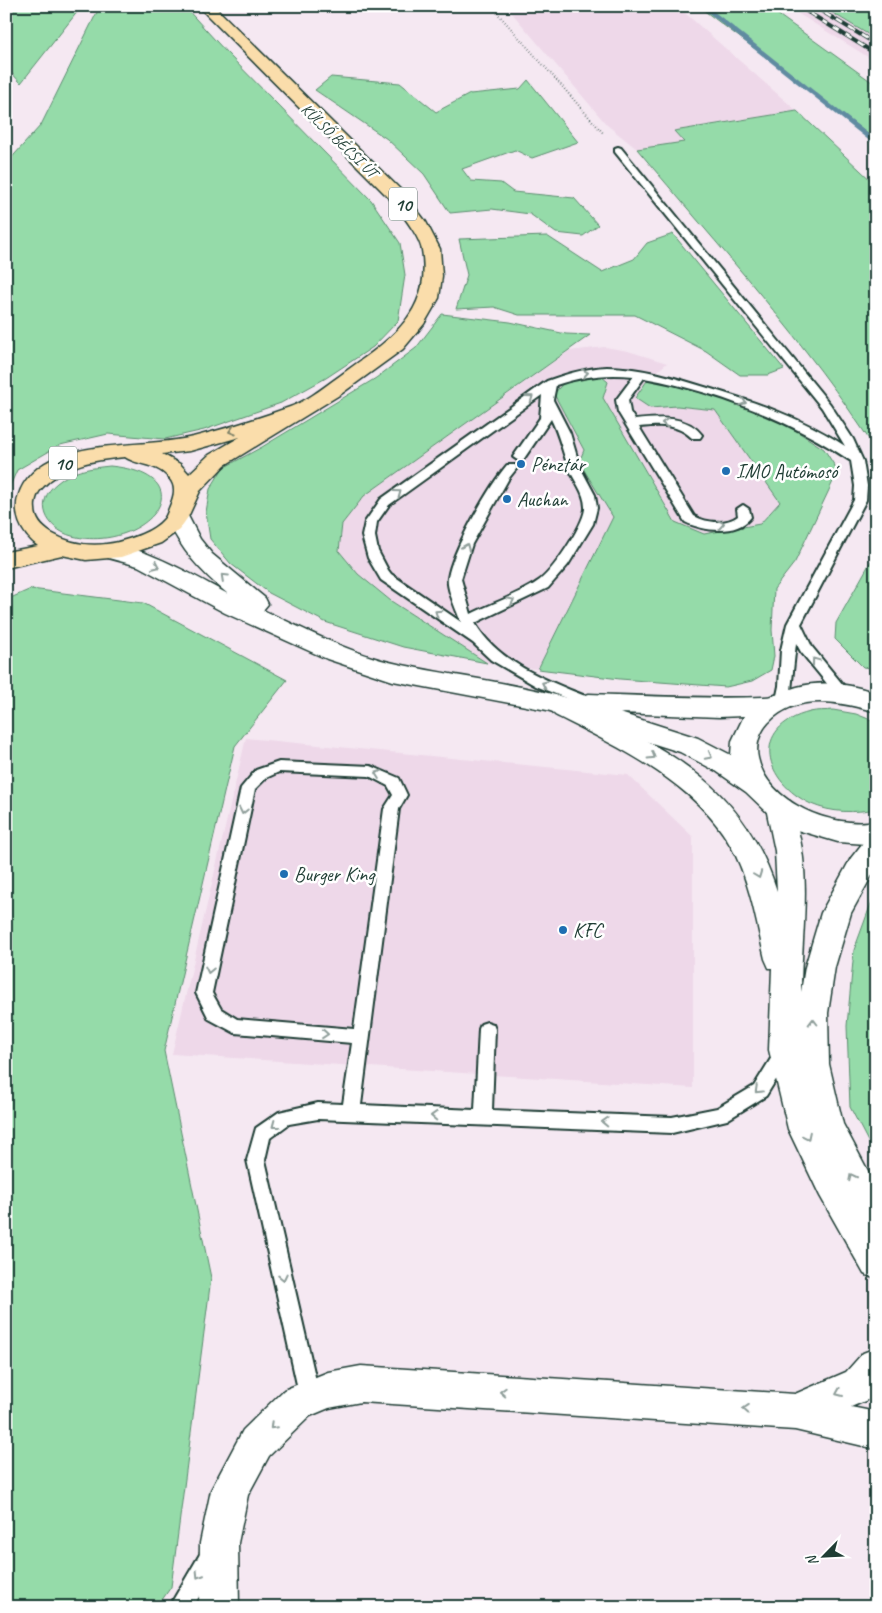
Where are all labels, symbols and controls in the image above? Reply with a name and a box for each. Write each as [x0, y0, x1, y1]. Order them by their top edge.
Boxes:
street label: KÜLSŐ BÉCSI ÚT [297, 99, 385, 185]
road number: 10 [389, 188, 417, 220]
one-way arrow [581, 368, 589, 379]
one-way arrow [524, 395, 533, 404]
one-way arrow [738, 397, 747, 407]
one-way arrow [660, 418, 668, 428]
one-way arrow [228, 426, 236, 436]
road number: 10 [49, 446, 77, 479]
place label: Pénztár [531, 452, 586, 477]
marker: Pénztár [515, 458, 527, 470]
place label: IMO Autómosó [736, 459, 840, 484]
marker: IMO Autómosó [720, 465, 732, 477]
place label: Auchan [517, 487, 568, 512]
one-way arrow [392, 490, 401, 499]
marker: Auchan [501, 493, 513, 505]
one-way arrow [717, 520, 725, 530]
one-way arrow [459, 543, 470, 552]
one-way arrow [150, 560, 159, 570]
one-way arrow [220, 574, 229, 583]
one-way arrow [506, 596, 515, 607]
one-way arrow [434, 609, 443, 619]
one-way arrow [813, 658, 821, 667]
one-way arrow [541, 680, 550, 690]
one-way arrow [647, 750, 656, 760]
one-way arrow [704, 750, 713, 760]
one-way arrow [374, 770, 383, 780]
one-way arrow [238, 807, 249, 816]
place label: Burger King [294, 862, 376, 887]
marker: Burger King [278, 868, 290, 880]
one-way arrow [752, 871, 762, 879]
place label: KFC [573, 918, 604, 943]
marker: KFC [557, 924, 569, 936]
one-way arrow [204, 965, 214, 974]
one-way arrow [808, 1018, 818, 1026]
one-way arrow [322, 1028, 330, 1039]
one-way arrow [755, 1084, 764, 1093]
one-way arrow [430, 1111, 438, 1121]
one-way arrow [600, 1117, 608, 1128]
one-way arrow [272, 1119, 281, 1127]
one-way arrow [801, 1130, 811, 1139]
one-way arrow [848, 1173, 858, 1182]
one-way arrow [277, 1273, 288, 1282]
one-way arrow [499, 1387, 507, 1398]
one-way arrow [835, 1387, 844, 1398]
one-way arrow [742, 1403, 750, 1414]
one-way arrow [270, 1421, 279, 1430]
north arrow [800, 1530, 850, 1580]
text: N [802, 1552, 822, 1569]
one-way arrow [196, 1570, 206, 1579]

